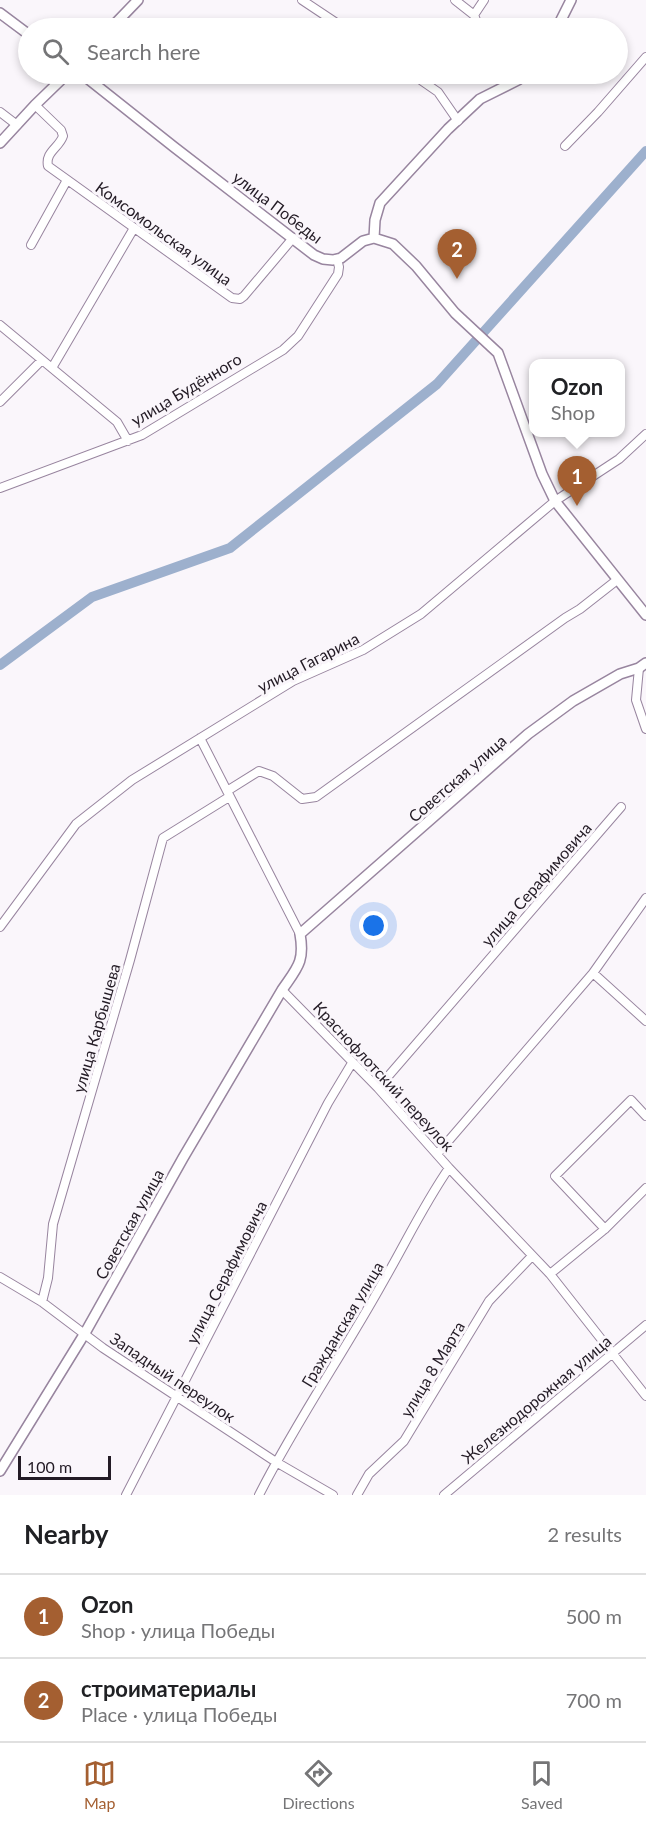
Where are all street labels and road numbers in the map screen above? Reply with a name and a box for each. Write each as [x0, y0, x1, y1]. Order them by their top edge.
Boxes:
street label: улица Победы [229, 167, 327, 247]
street label: Комсомольская улица [92, 177, 236, 289]
street label: улица Будённого [127, 349, 245, 429]
street label: улица Гагарина [254, 628, 362, 696]
street label: Советская улица [404, 730, 510, 826]
street label: улица Серафимовича [477, 818, 595, 950]
street label: улица Карбышева [68, 961, 124, 1095]
street label: Краснофлотский переулок [310, 997, 459, 1155]
street label: Советская улица [91, 1166, 167, 1282]
street label: улица Серафимовича [182, 1197, 270, 1347]
street label: Гражданская улица [297, 1258, 387, 1390]
street label: улица 8 Марта [396, 1318, 468, 1420]
street label: Западный переулок [107, 1328, 240, 1426]
street label: Железнодорожная улица [458, 1331, 614, 1467]

